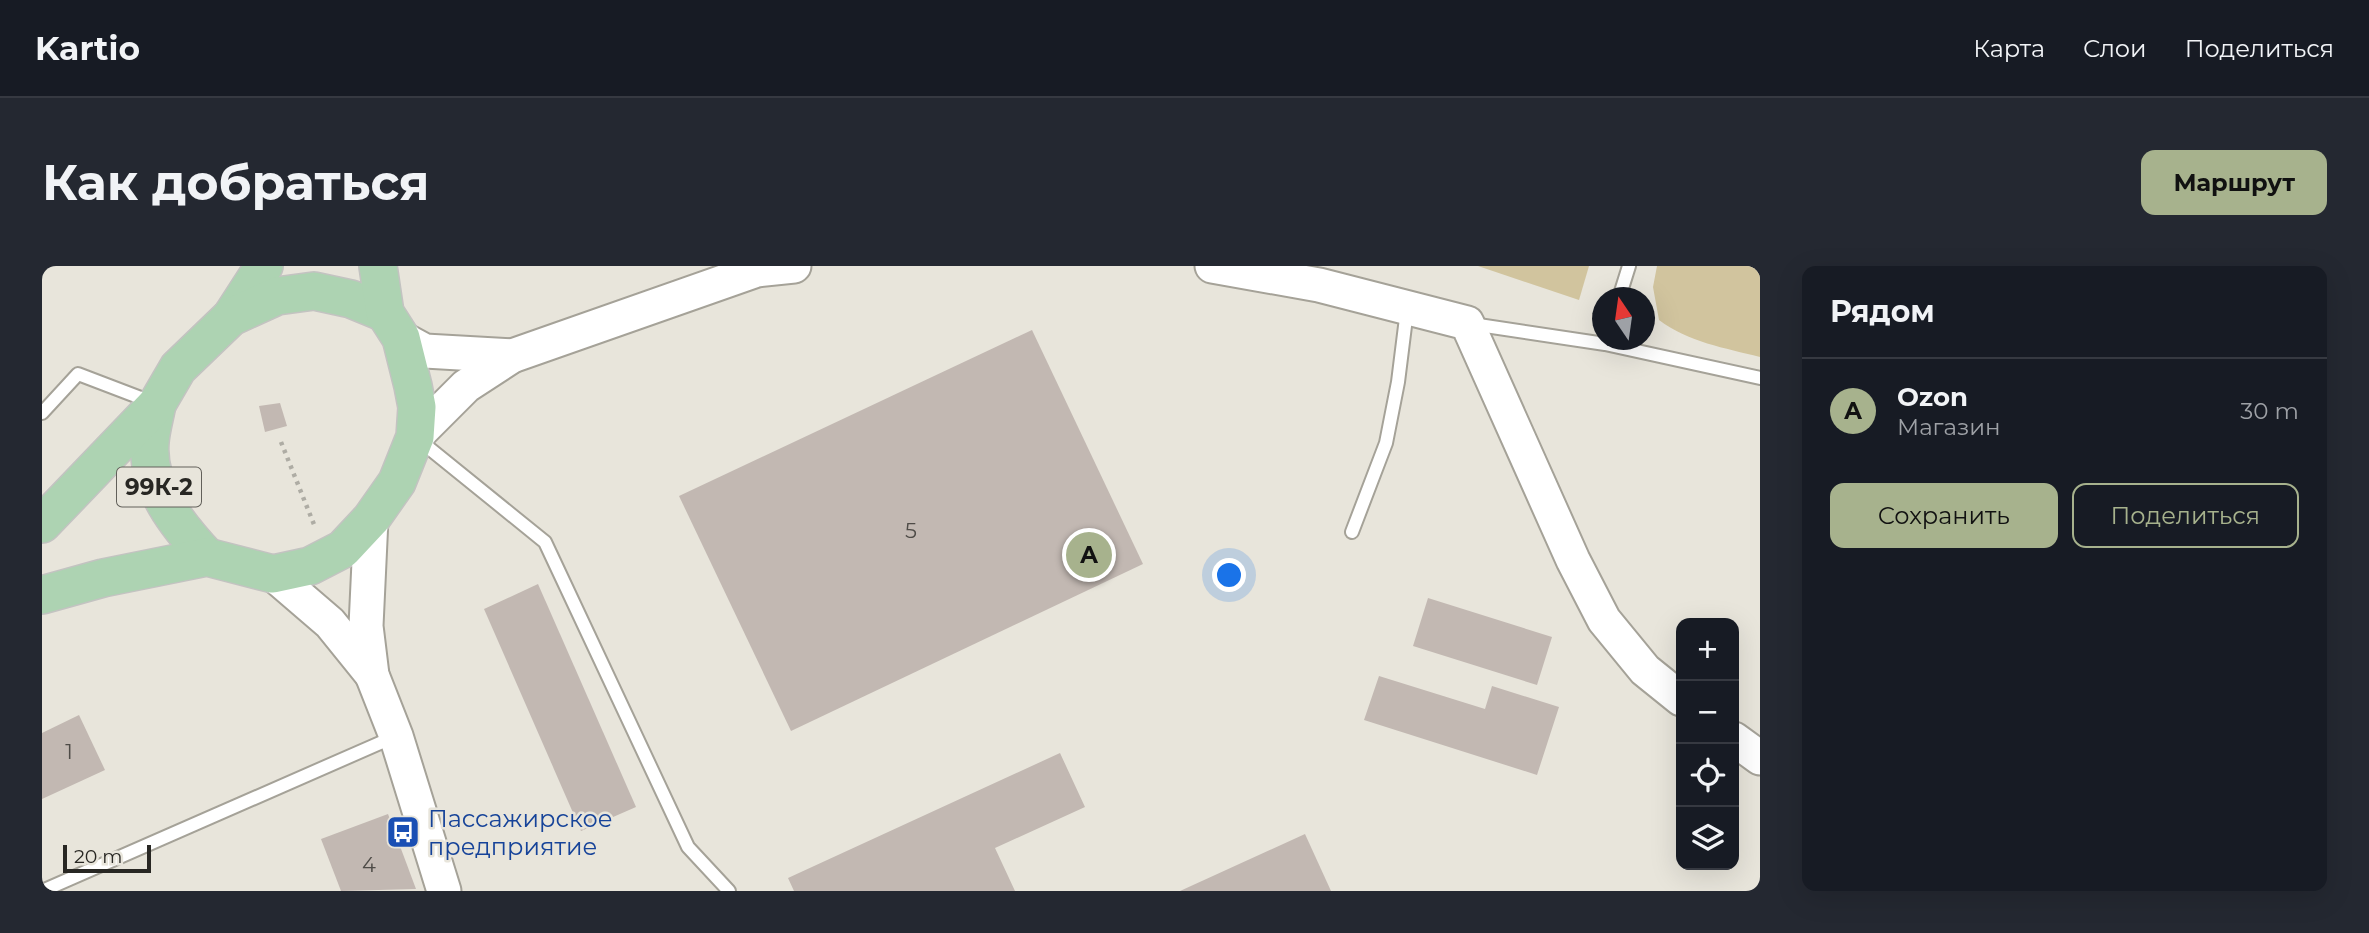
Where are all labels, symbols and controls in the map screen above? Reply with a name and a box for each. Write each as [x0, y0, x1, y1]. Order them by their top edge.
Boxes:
text: Kartio [35, 28, 140, 68]
text: Карта [1973, 34, 2045, 63]
text: Слои [2083, 34, 2147, 63]
text: Поделиться [2185, 34, 2334, 63]
button: Маршрут [2141, 150, 2327, 215]
text: Как добраться [42, 153, 430, 212]
north arrow [1592, 287, 1655, 350]
text: Рядом [1830, 293, 1935, 330]
text: Ozon [1897, 381, 1968, 413]
text: A [1844, 397, 1862, 425]
text: 30 m [2240, 397, 2299, 425]
text: Магазин [1897, 413, 2001, 441]
road number: 99К-2 [117, 468, 201, 507]
button: Сохранить [1830, 483, 2058, 548]
button: Поделиться [2072, 483, 2299, 548]
house number: 5 [905, 518, 917, 543]
pin: A [1066, 529, 1112, 581]
your location [1212, 558, 1246, 592]
map controls [1676, 618, 1739, 870]
button: + [1676, 618, 1739, 681]
button: − [1676, 681, 1739, 744]
house number: 1 [65, 739, 73, 764]
button: locate [1676, 744, 1739, 807]
place label: Пассажирское предприятие [428, 804, 613, 861]
button: layers [1676, 807, 1739, 870]
bus stop icon: Пассажирское предприятие [384, 813, 422, 851]
scale bar [63, 842, 150, 874]
text: 20 m [74, 845, 122, 868]
house number: 4 [362, 852, 376, 877]

